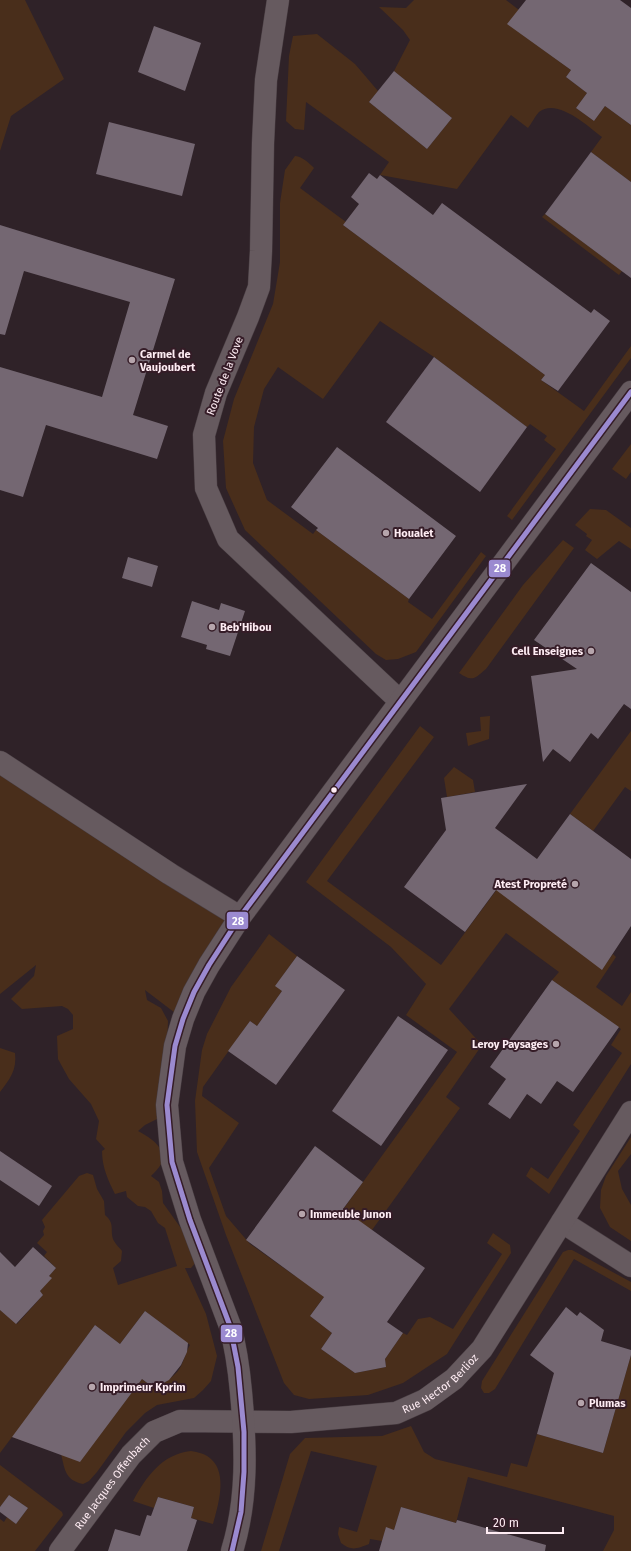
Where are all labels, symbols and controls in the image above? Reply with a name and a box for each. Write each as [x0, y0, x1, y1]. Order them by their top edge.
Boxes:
street label: Route de la Vove [204, 335, 246, 417]
place label: Carmel de Vaujoubert [139, 348, 196, 374]
marker: Carmel de Vaujoubert [127, 355, 137, 365]
place label: Houalet [394, 527, 434, 540]
marker: Houalet [381, 528, 391, 538]
line badge: 28 [488, 559, 511, 578]
text: 28 [494, 562, 507, 575]
place label: Beb'Hibou [220, 621, 272, 634]
marker: Beb'Hibou [207, 622, 217, 632]
place label: Cell Enseignes [511, 645, 584, 658]
marker: Cell Enseignes [586, 646, 596, 656]
unlabelled marker [329, 785, 339, 795]
place label: Atest Propreté [493, 878, 567, 891]
marker: Atest Propreté [570, 879, 580, 889]
line badge: 28 [226, 911, 249, 930]
text: 28 [232, 915, 245, 928]
place label: Leroy Paysages [472, 1038, 549, 1051]
marker: Leroy Paysages [551, 1039, 561, 1049]
place label: Immeuble Junon [310, 1208, 392, 1221]
marker: Immeuble Junon [297, 1209, 307, 1219]
line badge: 28 [220, 1324, 243, 1343]
text: 28 [225, 1327, 238, 1340]
street label: Rue Hector Berlioz [400, 1351, 481, 1416]
place label: Imprimeur Kprim [100, 1381, 186, 1394]
marker: Imprimeur Kprim [87, 1382, 97, 1392]
place label: Plumas [589, 1397, 626, 1410]
marker: Plumas [576, 1398, 586, 1408]
street label: Rue Jacques Offenbach [72, 1433, 153, 1532]
scale bar [487, 1509, 563, 1535]
text: 20 m [493, 1516, 519, 1530]

